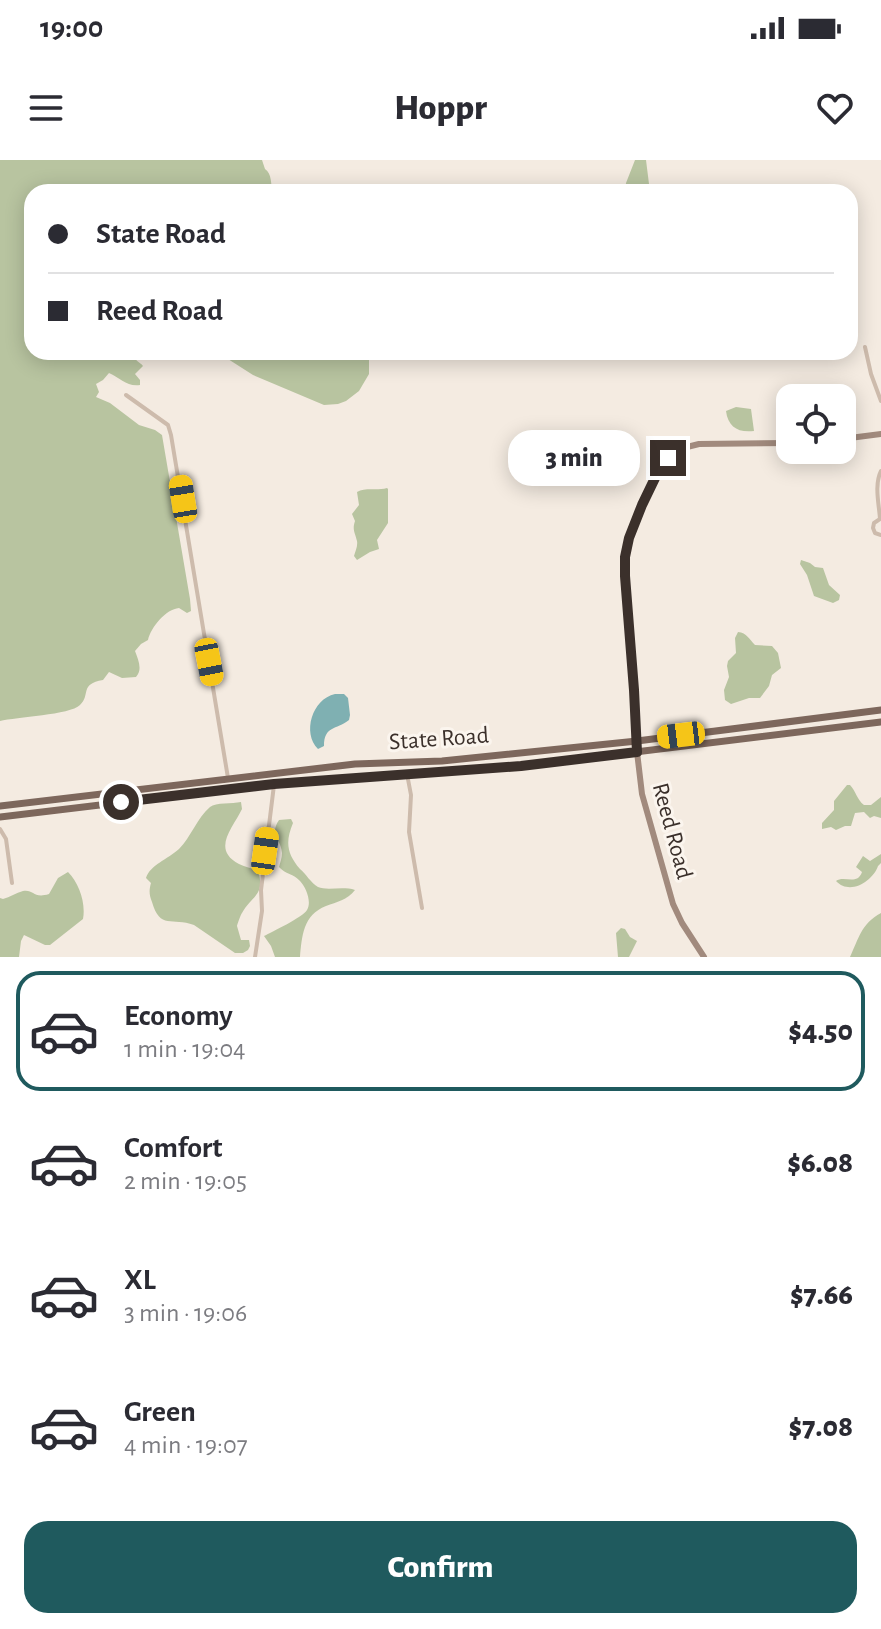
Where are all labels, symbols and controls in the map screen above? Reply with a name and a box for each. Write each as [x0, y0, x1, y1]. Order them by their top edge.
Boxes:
text: 19:00 [40, 13, 103, 43]
icon: menu [24, 86, 68, 130]
icon: heart [813, 86, 857, 130]
text: Hoppr [394, 90, 487, 126]
text: State Road [96, 219, 226, 249]
text: Reed Road [96, 296, 223, 326]
map controls [776, 384, 856, 464]
button: locate [776, 384, 856, 464]
callout: 3 min [508, 430, 640, 486]
route end [650, 440, 686, 476]
text: 3 min [545, 445, 603, 471]
car [167, 473, 199, 525]
car [193, 636, 225, 688]
car [656, 720, 706, 750]
street label: State Road [388, 724, 490, 754]
street label: Reed Road [648, 780, 696, 882]
route start [103, 784, 139, 820]
car [250, 826, 280, 876]
icon: car [28, 995, 100, 1067]
text: Economy [124, 1001, 233, 1031]
text: $4.50 [788, 1016, 853, 1046]
text: 1 min · 19:04 [124, 1036, 246, 1062]
icon: car [28, 1127, 100, 1199]
text: Comfort [124, 1133, 223, 1163]
text: $6.08 [787, 1148, 853, 1178]
text: 2 min · 19:05 [124, 1168, 247, 1194]
icon: car [28, 1259, 100, 1331]
text: XL [124, 1265, 156, 1295]
text: $7.66 [790, 1280, 853, 1310]
text: 3 min · 19:06 [124, 1300, 247, 1326]
icon: car [28, 1391, 100, 1463]
text: Green [124, 1397, 196, 1427]
text: $7.08 [789, 1412, 853, 1442]
text: 4 min · 19:07 [124, 1432, 248, 1458]
button: Confirm [24, 1521, 857, 1613]

